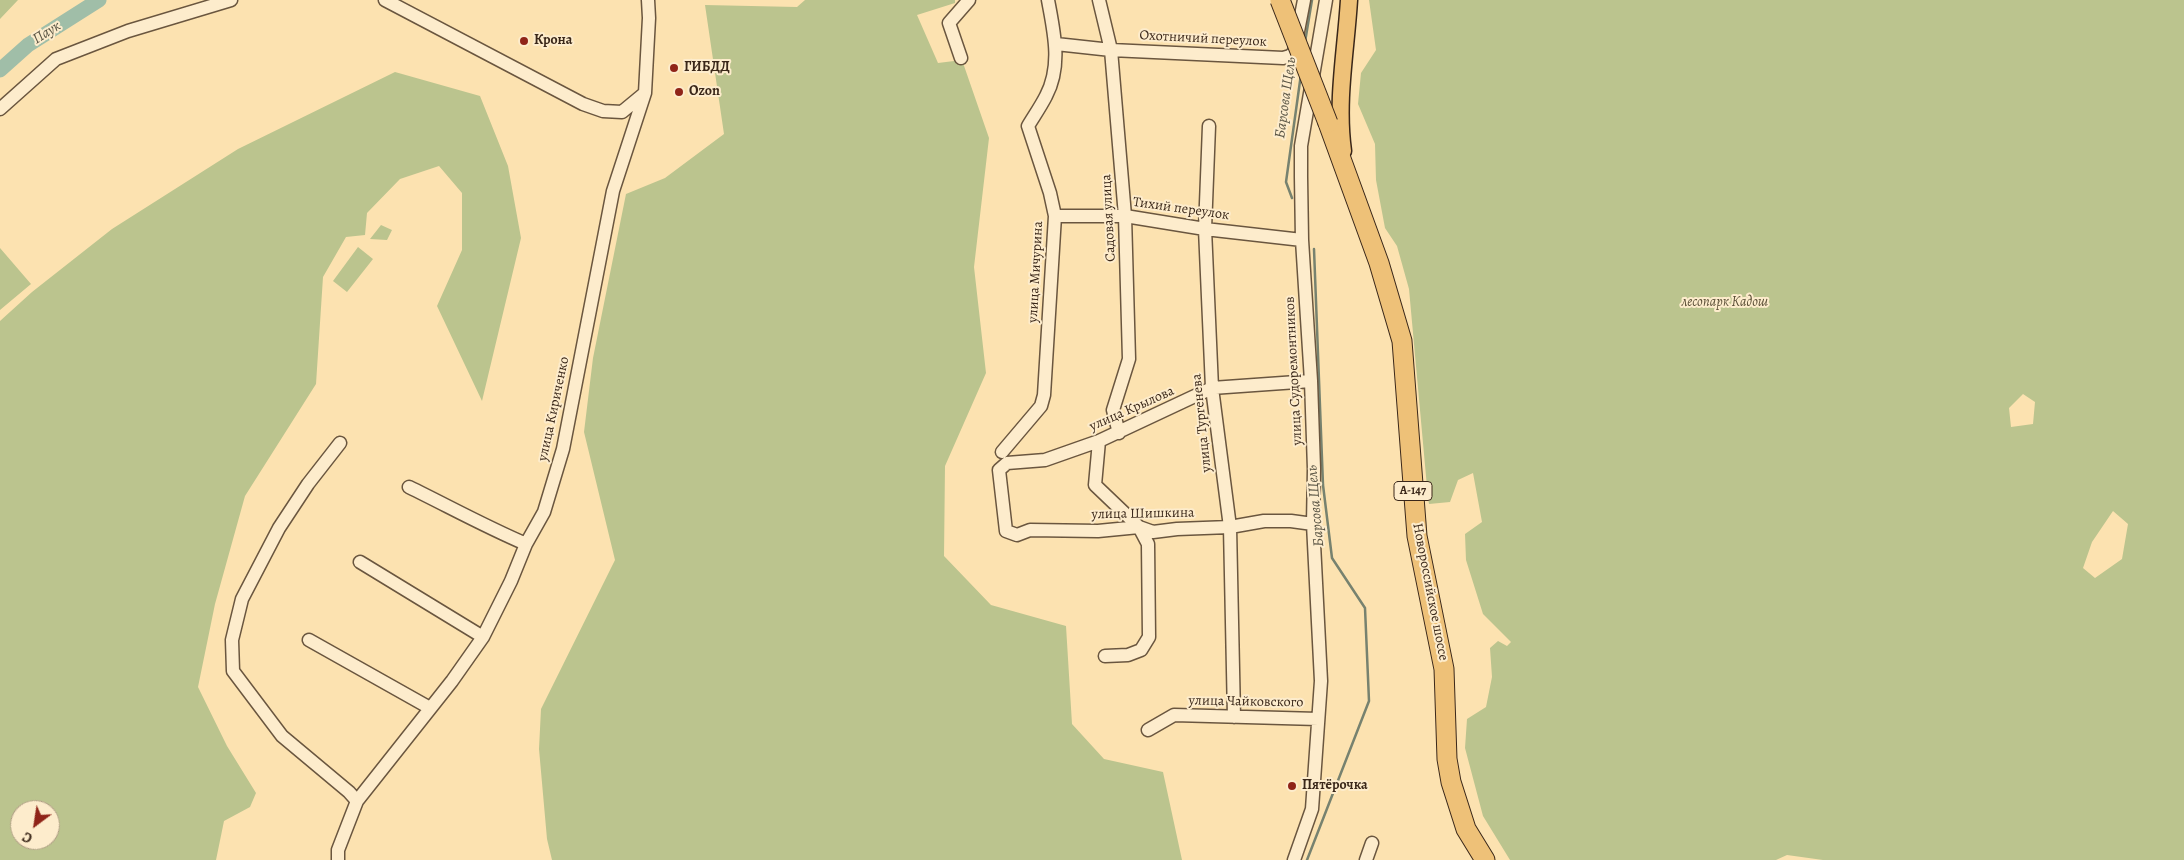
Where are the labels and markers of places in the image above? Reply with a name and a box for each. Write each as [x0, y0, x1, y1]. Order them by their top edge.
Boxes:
place label: Крона [534, 33, 572, 49]
marker: Крона [518, 35, 530, 47]
place label: ГИБДД [684, 60, 730, 76]
marker: ГИБДД [668, 62, 680, 74]
place label: Ozon [689, 84, 720, 100]
marker: Ozon [673, 86, 685, 98]
place label: Пятёрочка [1302, 778, 1368, 794]
marker: Пятёрочка [1286, 780, 1298, 792]

